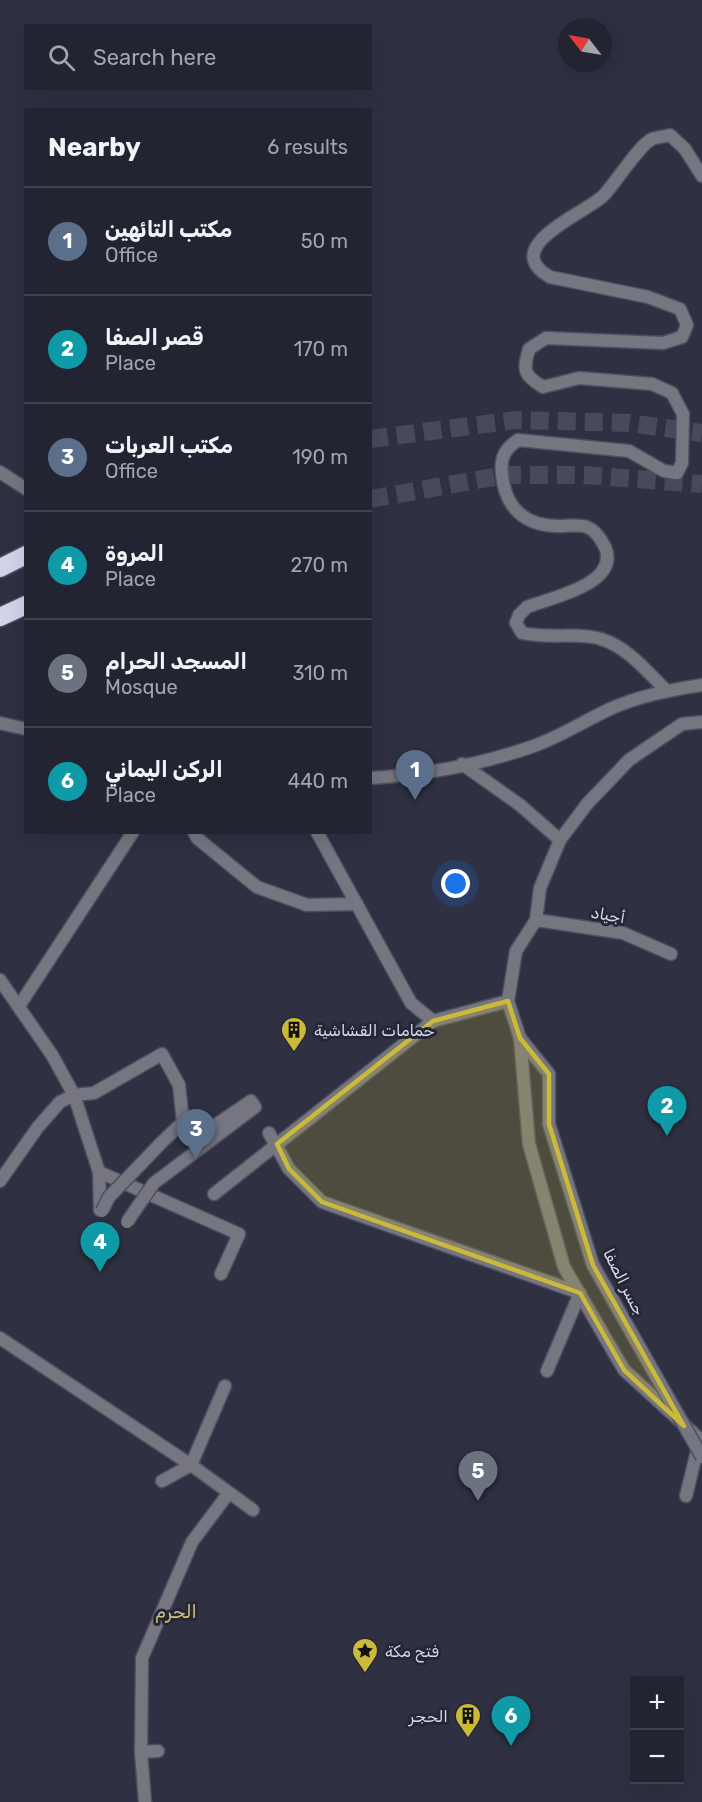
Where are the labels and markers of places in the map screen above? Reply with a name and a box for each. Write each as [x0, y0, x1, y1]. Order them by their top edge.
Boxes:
pin: 1 [396, 750, 434, 800]
building icon: حمامات القشاشية [279, 1015, 309, 1053]
place label: حمامات القشاشية [314, 1021, 435, 1040]
pin: 2 [648, 1086, 686, 1136]
pin: 3 [176, 1110, 216, 1159]
pin: 4 [80, 1222, 120, 1272]
pin: 5 [458, 1452, 498, 1501]
place icon: فتح مكة [350, 1636, 380, 1674]
place label: فتح مكة [385, 1642, 439, 1663]
pin: 6 [492, 1696, 530, 1746]
building icon: الحجر [453, 1701, 483, 1739]
place label: الحجر [408, 1707, 448, 1727]

